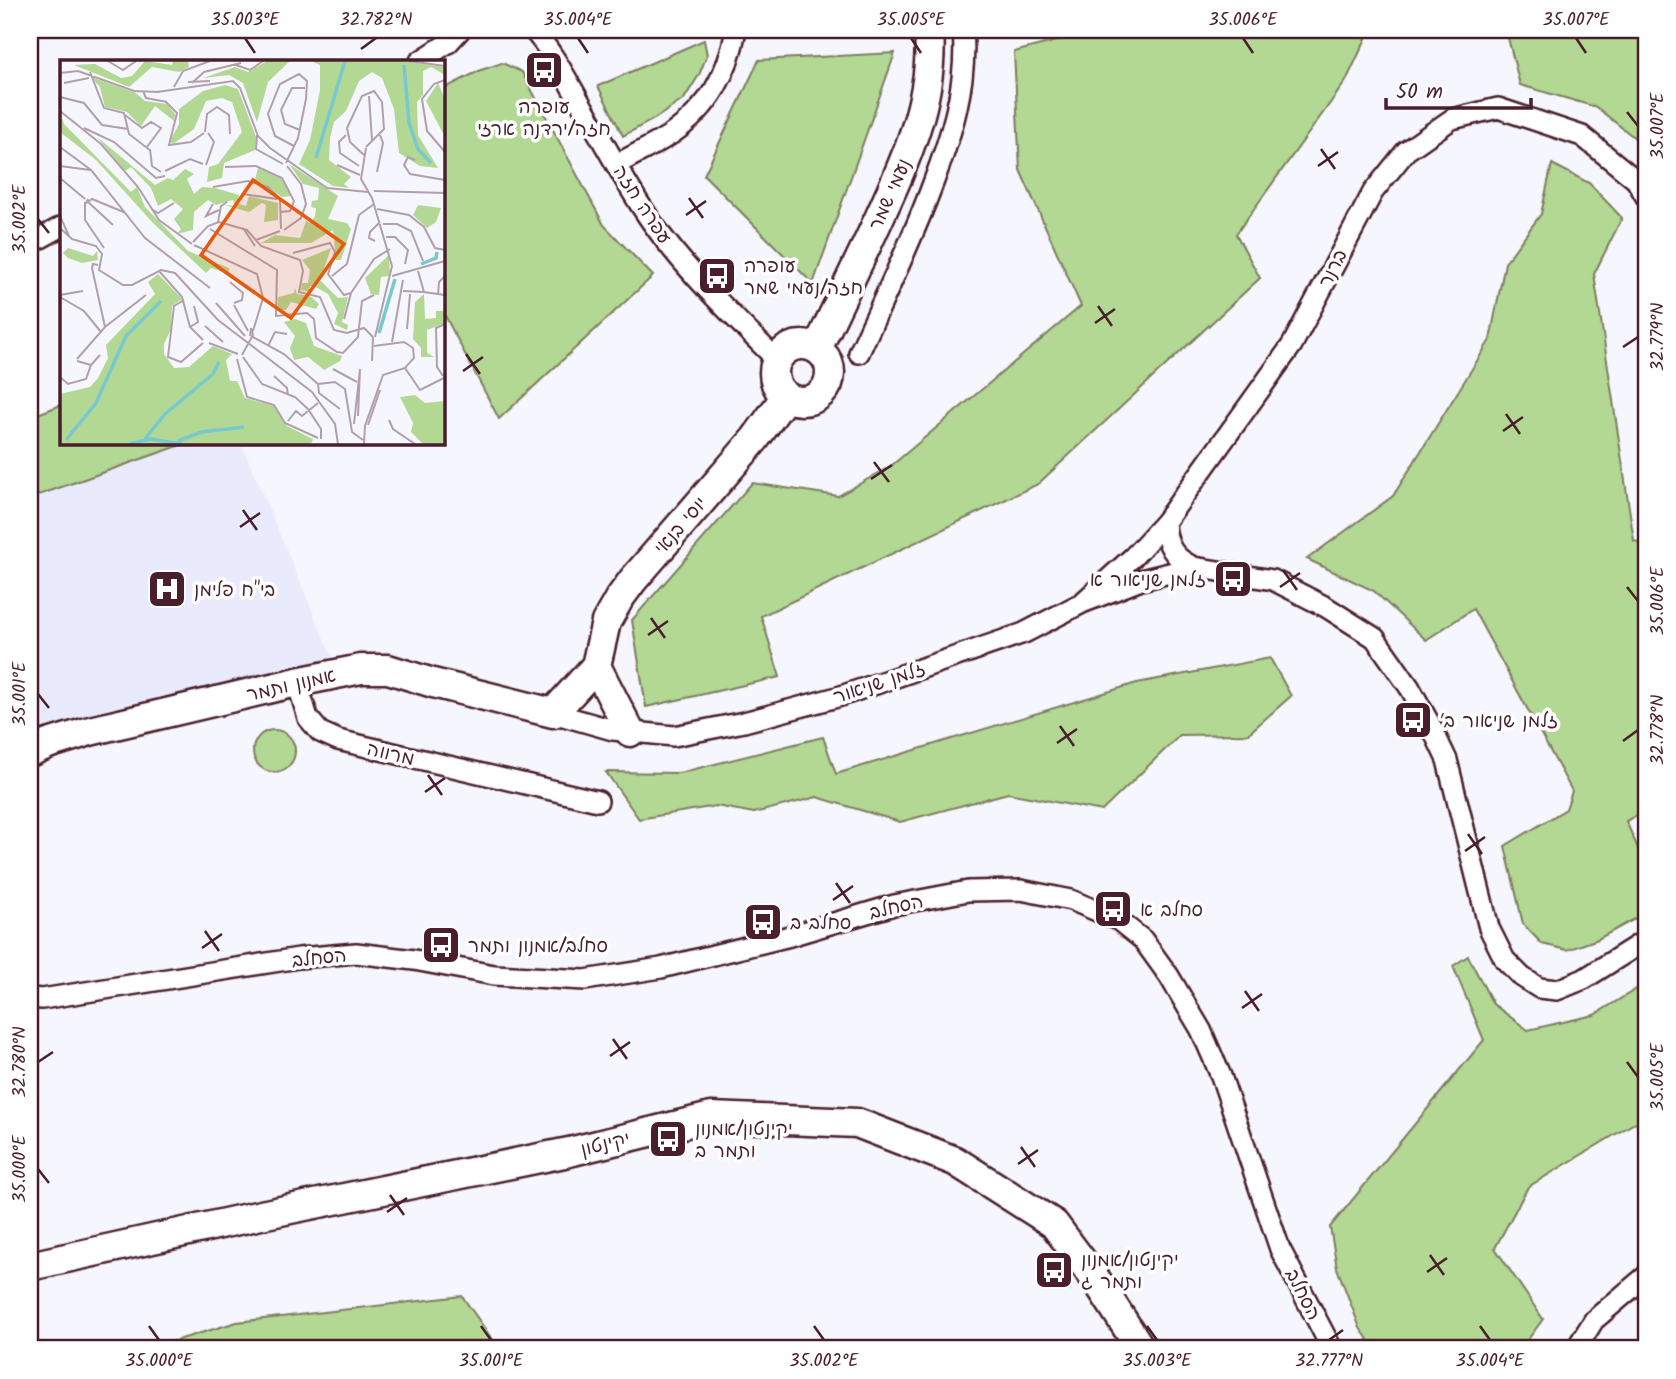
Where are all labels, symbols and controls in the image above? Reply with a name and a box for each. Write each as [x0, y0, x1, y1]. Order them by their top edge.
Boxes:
text: 35.003°E [210, 6, 280, 35]
text: 32.782°N [340, 6, 412, 35]
text: 35.004°E [544, 6, 613, 35]
text: 35.005°E [877, 6, 946, 35]
text: 35.006°E [1209, 6, 1278, 35]
text: 35.007°E [1542, 6, 1610, 35]
bus stop icon: עופרה חזה/ירדנה ארזי [523, 49, 565, 91]
inset map [60, 60, 444, 444]
scale bar [1386, 66, 1531, 110]
text: 50 m [1396, 76, 1443, 109]
text: 35.007°E [1644, 92, 1673, 160]
place label: עופרה חזה/ירדנה ארזי [477, 93, 611, 145]
street label: נעמי שמר [862, 154, 920, 236]
street label: עפרה חזה [604, 160, 678, 251]
text: 35.002°E [6, 184, 35, 254]
street label: ברנר [1311, 244, 1356, 293]
place label: עופרה חזה/נעמי שמר [744, 252, 863, 304]
bus stop icon: עופרה חזה/נעמי שמר [696, 255, 738, 297]
text: 32.779°N [1644, 303, 1673, 371]
street label: יוסי בנאי [648, 491, 715, 562]
bus stop icon: זלמן שניאור א [1212, 558, 1254, 600]
place label: זלמן שניאור א [1090, 566, 1206, 596]
text: 35.006°E [1644, 566, 1673, 635]
hospital icon: בי"ח פלימן [146, 568, 188, 610]
place label: בי"ח פלימן [194, 576, 275, 606]
street label: זלמן שניאור [829, 655, 930, 713]
text: 35.001°E [6, 661, 35, 726]
street label: אמנון ותמר [244, 661, 339, 711]
text: 32.778°N [1644, 695, 1673, 765]
bus stop icon: זלמן שניאור ב׳ [1392, 699, 1434, 741]
place label: זלמן שניאור ב׳ [1440, 707, 1558, 737]
street label: מרווה [364, 735, 418, 775]
street label: הסחלב [866, 887, 927, 929]
bus stop icon: סחלב א [1092, 888, 1134, 930]
place label: סחלב א [1140, 896, 1203, 926]
bus stop icon: סחלב ב [742, 901, 784, 943]
place label: סחלב ב [790, 909, 851, 939]
bus stop icon: סחלב/אמנון ותמר [420, 924, 462, 966]
place label: סחלב/אמנון ותמר [468, 932, 608, 962]
street label: הסחלב [290, 941, 348, 977]
text: 32.780°N [6, 1026, 35, 1098]
text: 35.005°E [1644, 1042, 1673, 1111]
place label: יקינטון/אמנון ותמר ב [695, 1115, 793, 1167]
bus stop icon: יקינטון/אמנון ותמר ב [647, 1118, 689, 1160]
street label: יקינטון [578, 1124, 633, 1166]
text: 35.000°E [6, 1135, 35, 1203]
place label: יקינטון/אמנון ותמר ג [1081, 1246, 1179, 1298]
bus stop icon: יקינטון/אמנון ותמר ג [1033, 1249, 1075, 1291]
street label: הסחלב [1276, 1264, 1328, 1326]
text: 35.000°E [125, 1347, 193, 1376]
text: 35.001°E [459, 1347, 524, 1376]
text: 35.002°E [789, 1347, 859, 1376]
text: 35.003°E [1122, 1347, 1192, 1376]
text: 32.777°N [1295, 1347, 1363, 1376]
text: 35.004°E [1456, 1347, 1525, 1376]

